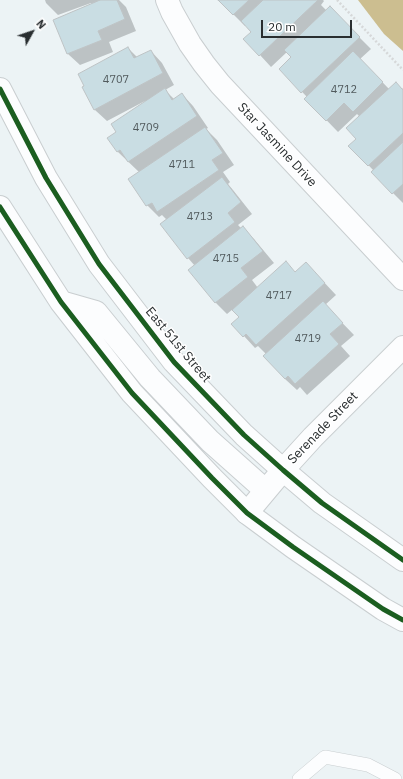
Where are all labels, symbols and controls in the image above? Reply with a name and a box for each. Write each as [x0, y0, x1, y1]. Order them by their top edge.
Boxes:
north arrow [12, 12, 52, 52]
scale bar [263, 12, 354, 38]
text: N [33, 17, 49, 32]
text: 20 m [268, 19, 296, 34]
house number: 4707 [103, 73, 129, 87]
house number: 4712 [331, 83, 357, 97]
street label: Star Jasmine Drive [234, 100, 320, 190]
house number: 4709 [133, 121, 159, 135]
house number: 4711 [169, 158, 195, 172]
house number: 4713 [187, 210, 213, 224]
house number: 4715 [213, 252, 239, 266]
house number: 4717 [266, 289, 292, 303]
street label: East 51st Street [142, 304, 214, 386]
house number: 4719 [295, 332, 321, 346]
street label: Serenade Street [285, 389, 361, 467]

